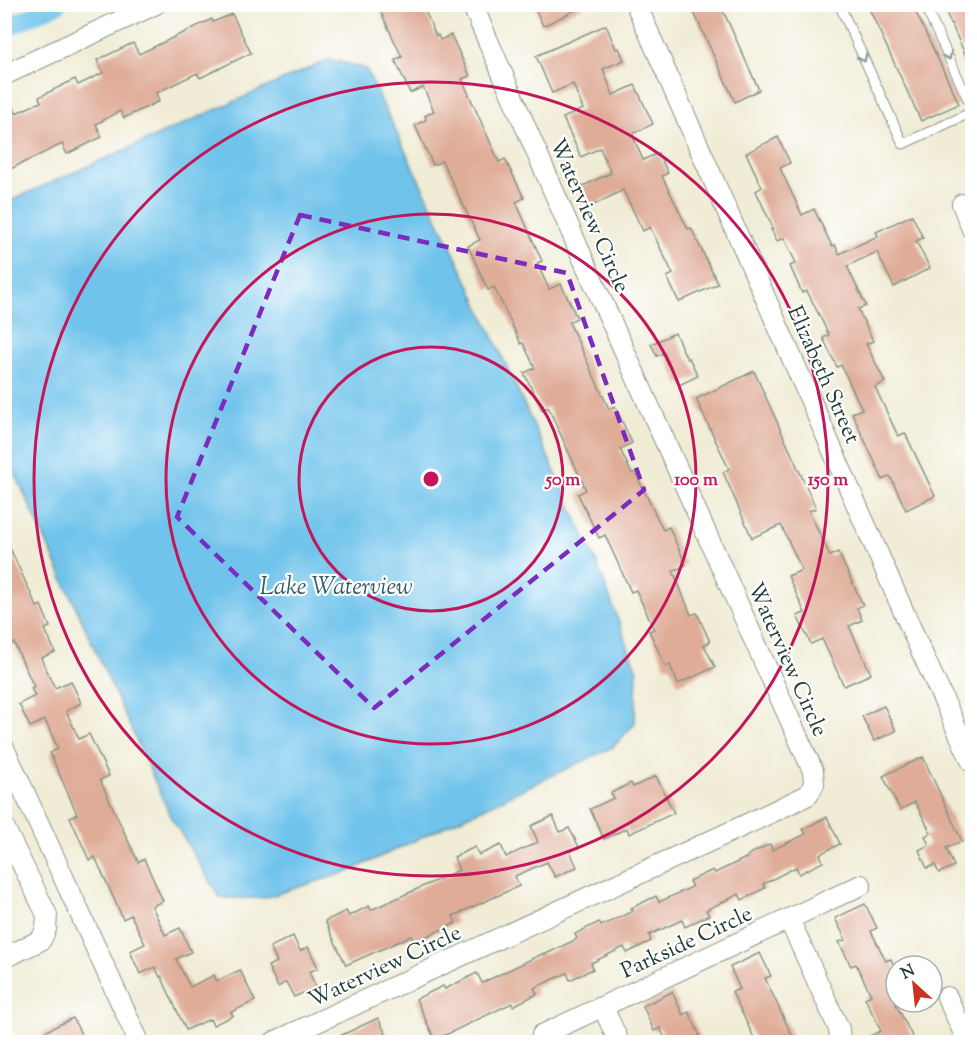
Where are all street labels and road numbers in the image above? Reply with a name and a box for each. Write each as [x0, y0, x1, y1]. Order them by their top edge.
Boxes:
street label: Waterview Circle [540, 134, 637, 298]
street label: Elizabeth Street [778, 301, 867, 450]
street label: Waterview Circle [738, 578, 835, 742]
street label: Parkside Circle [616, 899, 758, 988]
street label: Waterview Circle [303, 918, 467, 1017]

